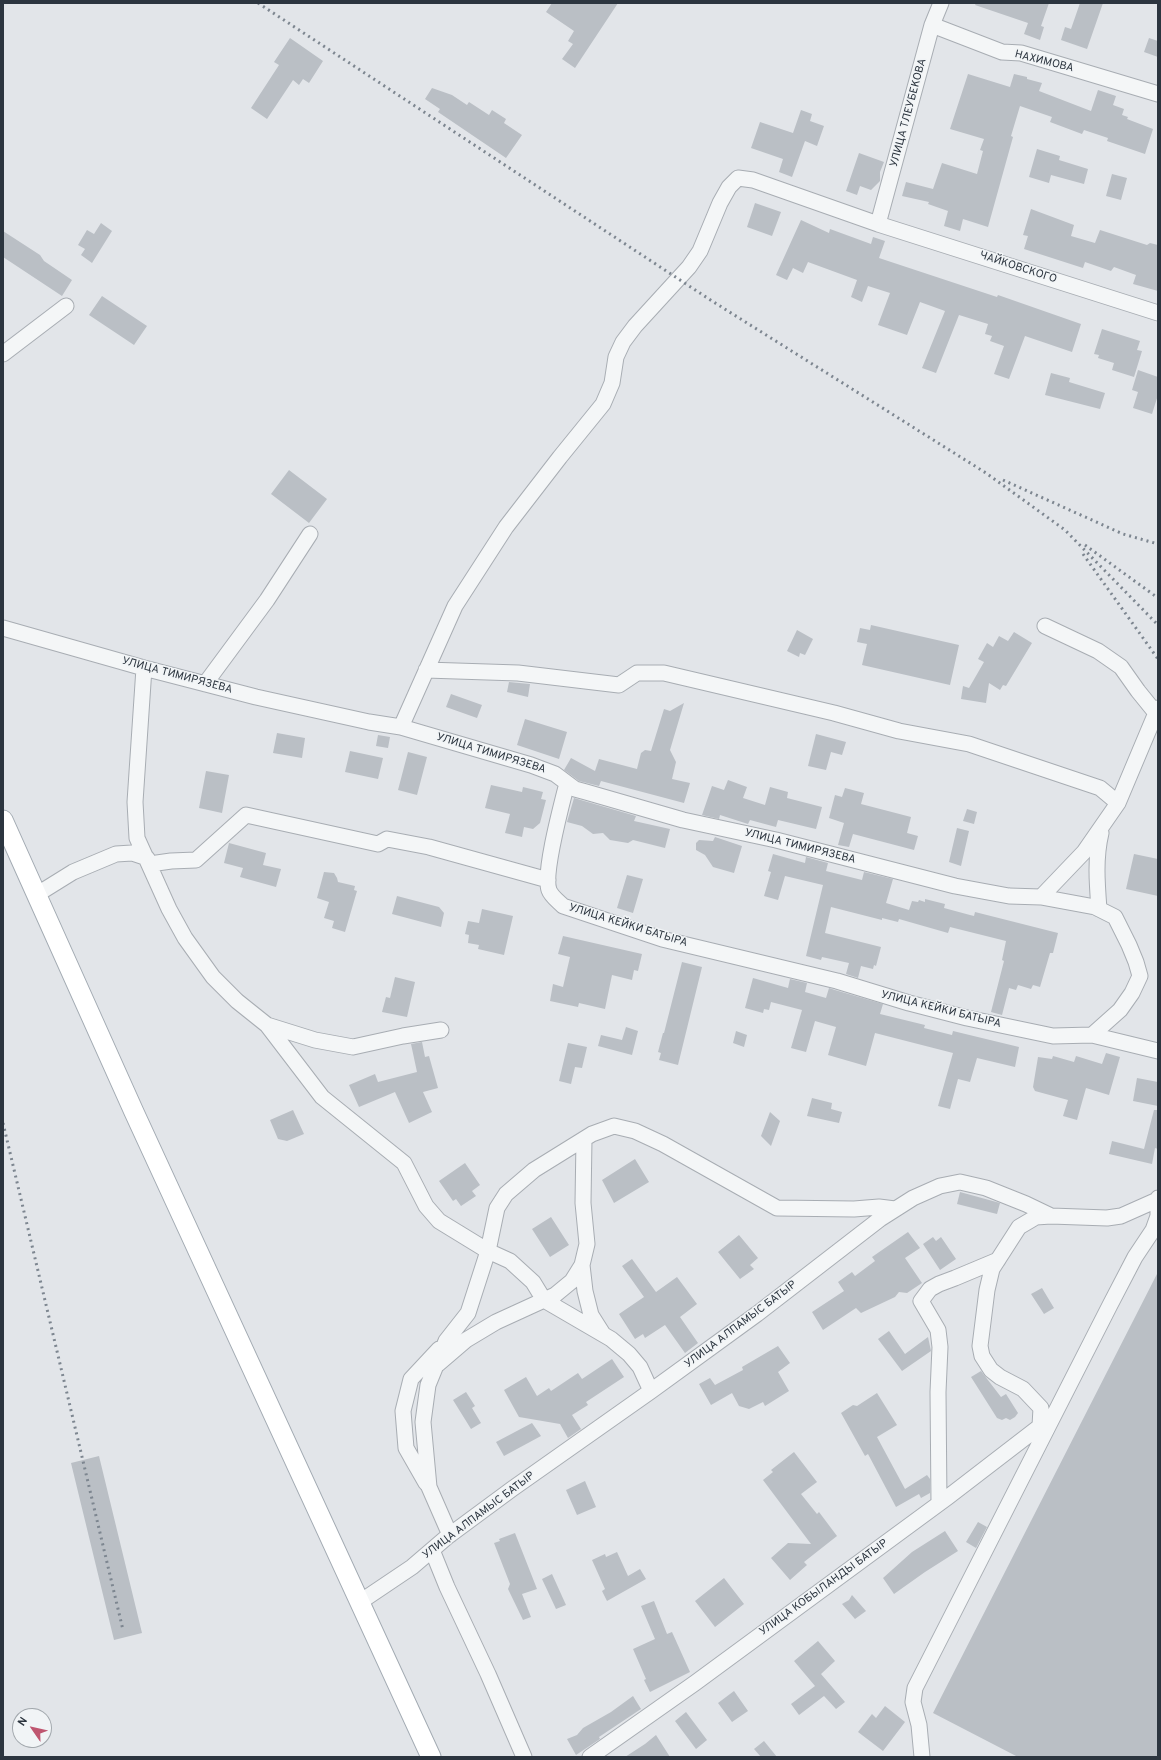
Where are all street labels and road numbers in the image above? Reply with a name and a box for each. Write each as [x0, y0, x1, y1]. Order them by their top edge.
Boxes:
street label: НАХИМОВА [1013, 48, 1075, 76]
street label: УЛИЦА ТЛЕУБЕКОВА [888, 57, 930, 169]
street label: ЧАЙКОВСКОГО [978, 249, 1058, 287]
street label: УЛИЦА ТИМИРЯЗЕВА [120, 655, 234, 697]
street label: УЛИЦА ТИМИРЯЗЕВА [435, 731, 547, 777]
street label: УЛИЦА ТИМИРЯЗЕВА [743, 827, 857, 867]
street label: УЛИЦА КЕЙКИ БАТЫРА [567, 902, 689, 950]
street label: УЛИЦА КЕЙКИ БАТЫРА [880, 989, 1002, 1031]
street label: УЛИЦА АЛПАМЫС БАТЫР [682, 1279, 800, 1371]
street label: УЛИЦА АЛПАМЫС БАТЫР [420, 1470, 538, 1562]
street label: УЛИЦА КОБЫЛАНДЫ БАТЫР [757, 1537, 891, 1639]

